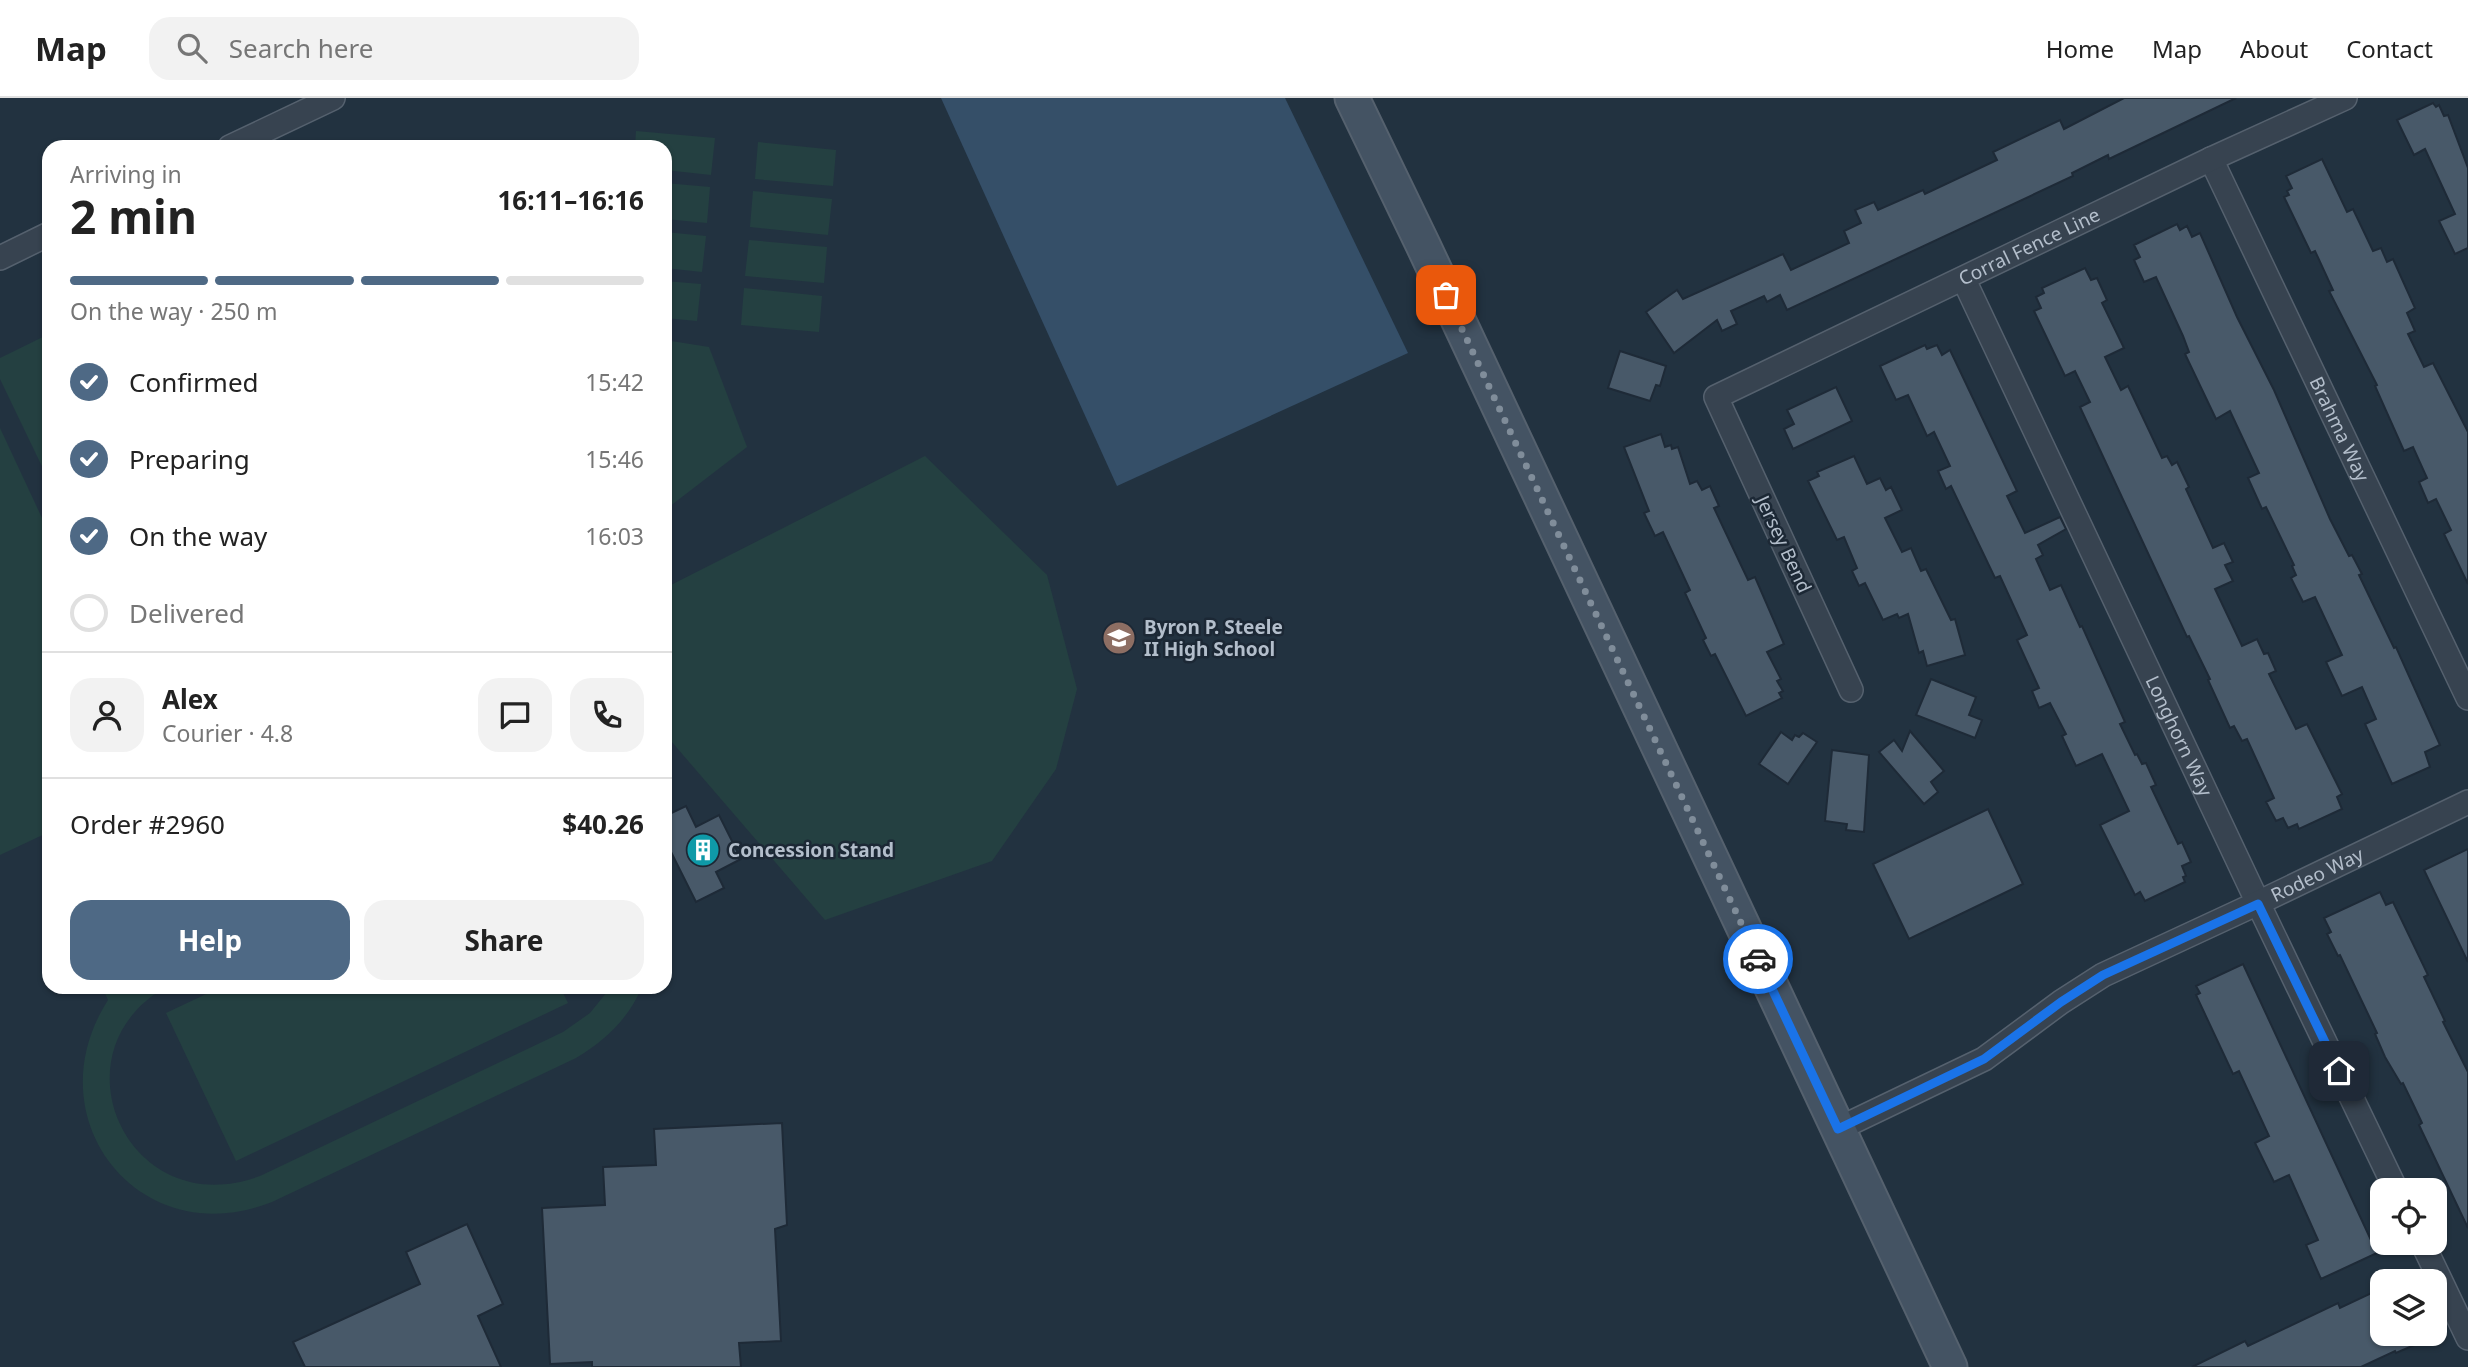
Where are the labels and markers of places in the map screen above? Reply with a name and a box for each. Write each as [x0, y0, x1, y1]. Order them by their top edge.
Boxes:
pin [1416, 265, 1476, 325]
place label: Byron P. Steele II High School [1144, 614, 1283, 662]
school or university icon: Byron P. Steele II High School [1100, 619, 1138, 657]
building icon: Concession Stand [684, 831, 722, 869]
place label: Concession Stand [728, 837, 894, 863]
pin [2309, 1041, 2369, 1101]

